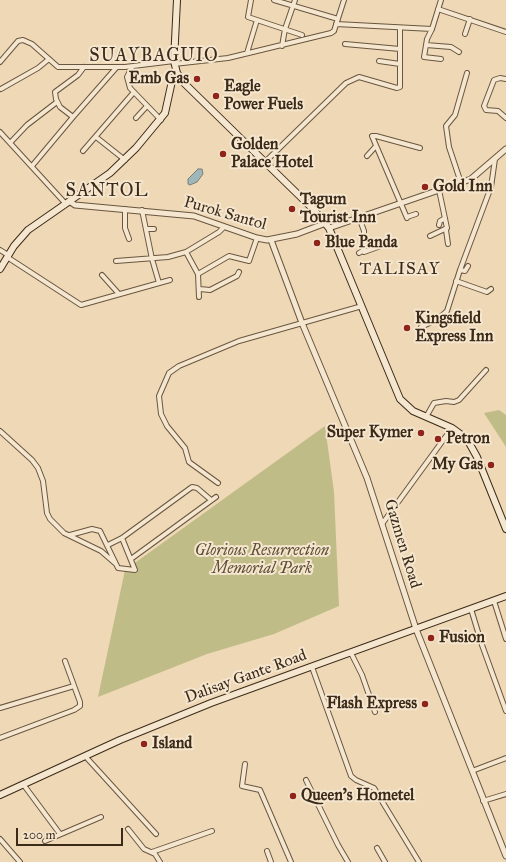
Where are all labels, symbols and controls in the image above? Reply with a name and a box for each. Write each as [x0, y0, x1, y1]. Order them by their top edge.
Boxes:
district label: SUAYBAGUIO [89, 46, 219, 68]
place label: Emb Gas [129, 69, 189, 89]
marker: Emb Gas [192, 74, 202, 84]
place label: Eagle Power Fuels [224, 77, 303, 115]
marker: Eagle Power Fuels [211, 91, 221, 101]
place label: Golden Palace Hotel [231, 135, 313, 173]
marker: Golden Palace Hotel [218, 149, 228, 159]
place label: Gold Inn [433, 177, 493, 197]
district label: SANTOL [66, 181, 148, 203]
marker: Gold Inn [420, 182, 430, 192]
place label: Tagum Tourist Inn [300, 190, 376, 228]
street label: Purok Santol [181, 193, 269, 235]
marker: Tagum Tourist Inn [287, 204, 297, 214]
place label: Blue Panda [325, 233, 398, 253]
marker: Blue Panda [312, 238, 322, 248]
district label: TALISAY [359, 260, 441, 280]
place label: Kingsfield Express Inn [415, 309, 493, 347]
marker: Kingsfield Express Inn [402, 323, 412, 333]
place label: Super Kymer [327, 423, 413, 443]
marker: Super Kymer [416, 428, 426, 438]
place label: Petron [446, 429, 490, 449]
marker: Petron [433, 434, 443, 444]
place label: My Gas [432, 455, 483, 475]
marker: My Gas [486, 460, 496, 470]
street label: Gazmen Road [379, 497, 425, 591]
park label: Glorious Resurrection Memorial Park [195, 541, 329, 579]
place label: Fusion [439, 628, 485, 648]
marker: Fusion [426, 633, 436, 643]
street label: Dalisay Gante Road [182, 646, 310, 708]
place label: Flash Express [327, 694, 417, 714]
marker: Flash Express [420, 699, 430, 709]
place label: Island [152, 734, 192, 754]
marker: Island [139, 739, 149, 749]
place label: Queen's Hometel [301, 786, 414, 806]
marker: Queen's Hometel [288, 791, 298, 801]
scale bar [18, 820, 125, 846]
text: 200 m [23, 828, 56, 842]

